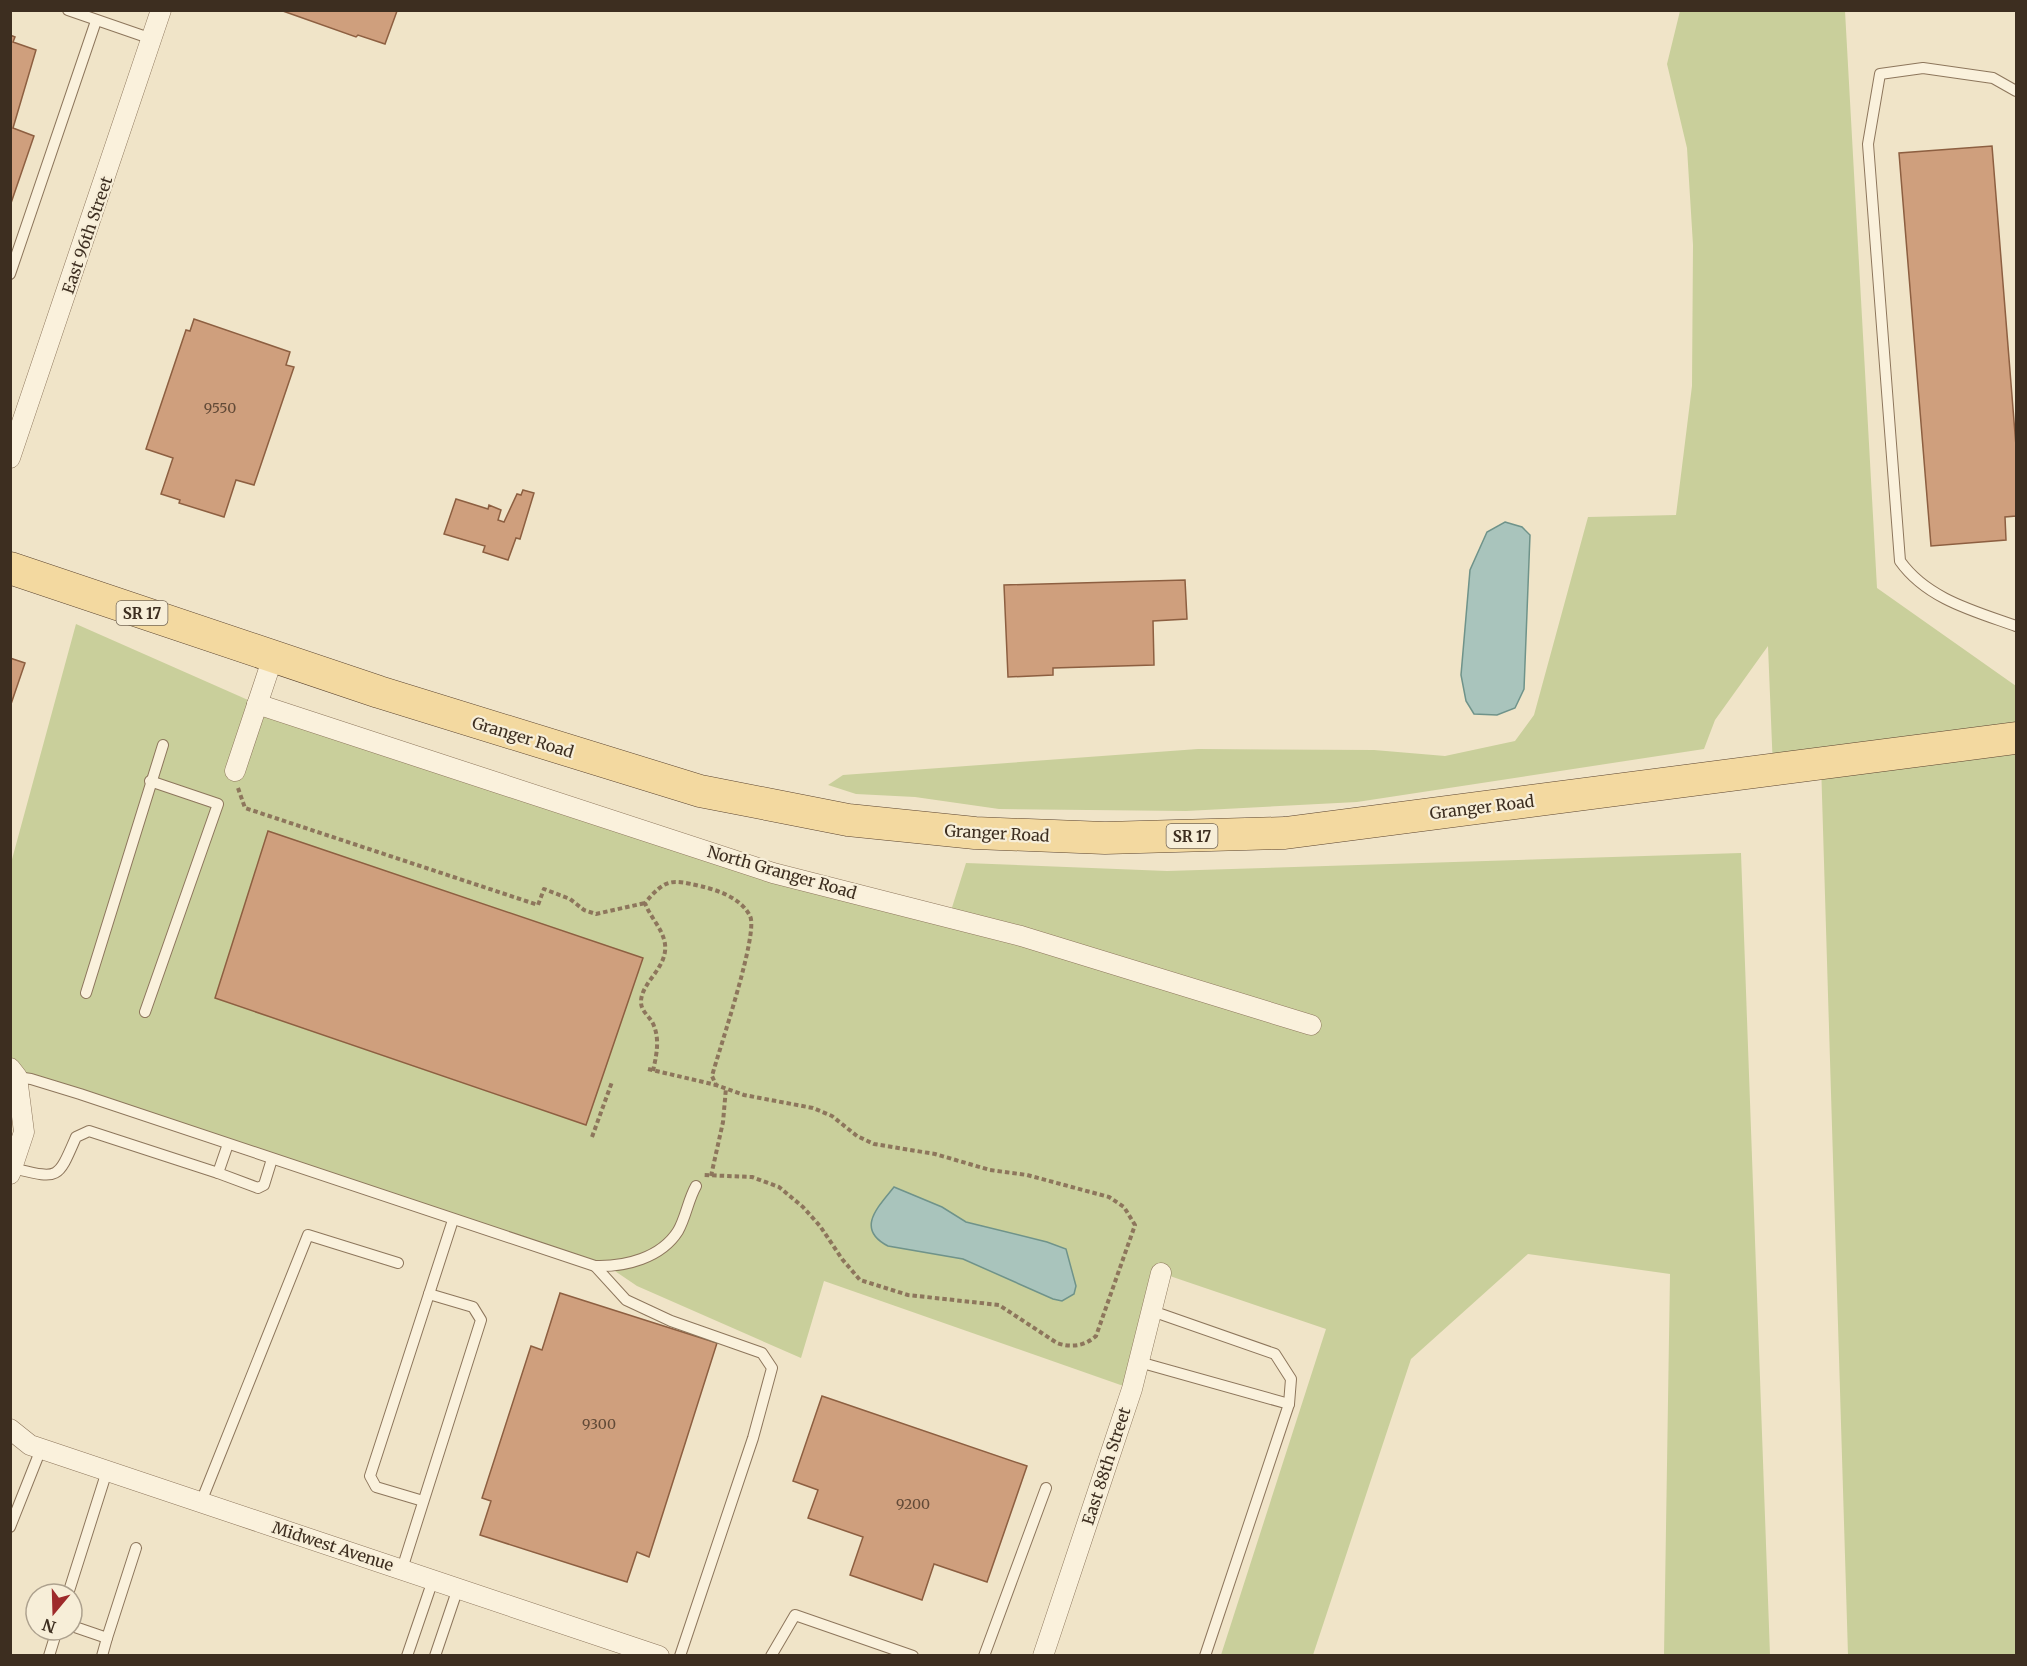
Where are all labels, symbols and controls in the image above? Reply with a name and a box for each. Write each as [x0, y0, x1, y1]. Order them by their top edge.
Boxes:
street label: East 96th Street [58, 173, 117, 296]
house number: 9550 [204, 399, 236, 417]
road number: SR 17 [116, 601, 168, 625]
street label: Granger Road [470, 712, 577, 762]
street label: Granger Road [1429, 791, 1536, 823]
street label: Granger Road [944, 820, 1050, 846]
road number: SR 17 [1166, 824, 1218, 848]
street label: North Granger Road [705, 841, 859, 903]
street label: East 88th Street [1078, 1404, 1135, 1527]
house number: 9300 [582, 1415, 616, 1433]
house number: 9200 [896, 1495, 930, 1513]
street label: Midwest Avenue [270, 1517, 396, 1575]
north arrow [24, 1582, 84, 1642]
text: N [40, 1615, 58, 1638]

